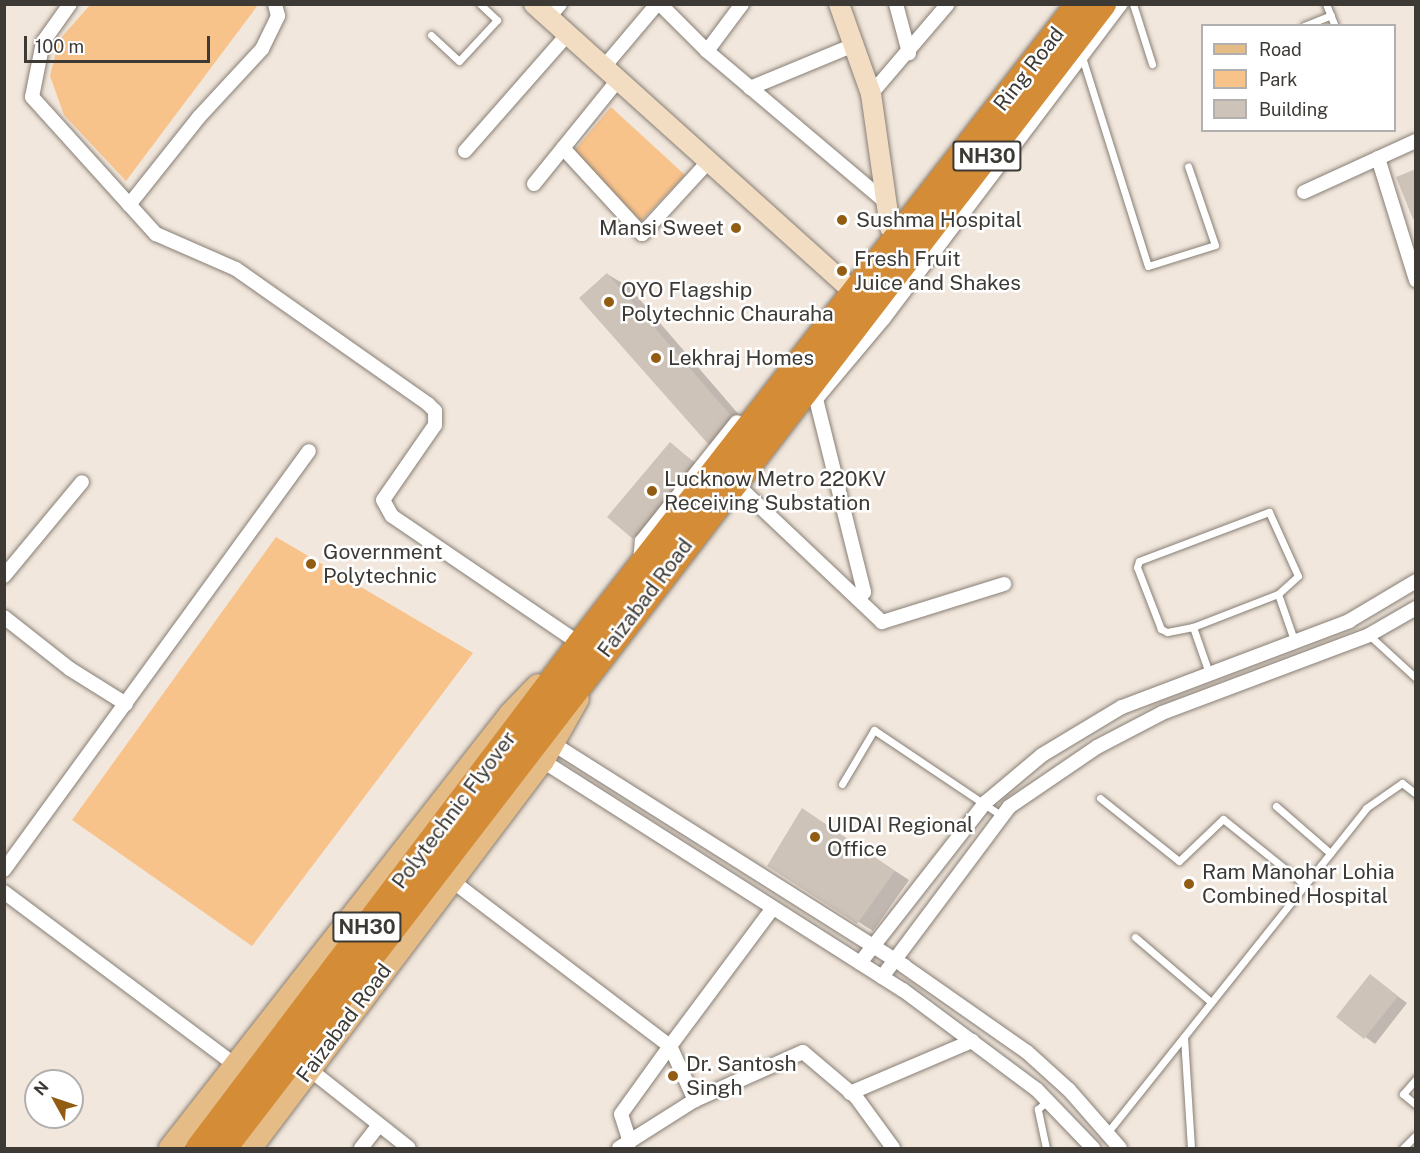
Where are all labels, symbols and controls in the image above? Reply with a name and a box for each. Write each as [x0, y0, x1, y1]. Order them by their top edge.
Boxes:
street label: Ring Road [988, 22, 1070, 116]
scale bar [27, 24, 213, 62]
legend [1201, 24, 1396, 132]
text: 100 m [35, 36, 84, 57]
text: Road [1259, 39, 1302, 60]
text: Park [1259, 69, 1297, 90]
text: Building [1259, 99, 1328, 120]
road number: NH30 [951, 139, 1023, 173]
place label: Sushma Hospital [856, 207, 1022, 233]
marker: Sushma Hospital [833, 211, 851, 229]
place label: Mansi Sweet [599, 215, 724, 241]
marker: Mansi Sweet [729, 221, 743, 235]
place label: Fresh Fruit Juice and Shakes [854, 246, 1021, 296]
marker: Fresh Fruit Juice and Shakes [835, 264, 849, 278]
place label: OYO Flagship Polytechnic Chauraha [621, 277, 834, 327]
marker: OYO Flagship Polytechnic Chauraha [602, 295, 616, 309]
place label: Lekhraj Homes [668, 345, 814, 371]
marker: Lekhraj Homes [649, 351, 663, 365]
place label: Lucknow Metro 220KV Receiving Substation [664, 466, 886, 516]
marker: Lucknow Metro 220KV Receiving Substation [645, 484, 659, 498]
street label: Faizabad Road [592, 534, 698, 662]
place label: Government Polytechnic [323, 539, 443, 589]
marker: Government Polytechnic [304, 557, 318, 571]
street label: Polytechnic Flyover [387, 726, 521, 894]
place label: UIDAI Regional Office [827, 812, 973, 862]
marker: UIDAI Regional Office [808, 830, 822, 844]
place label: Ram Manohar Lohia Combined Hospital [1202, 859, 1395, 909]
marker: Ram Manohar Lohia Combined Hospital [1180, 875, 1198, 893]
road number: NH30 [331, 910, 403, 944]
street label: Faizabad Road [291, 959, 397, 1087]
place label: Dr. Santosh Singh [686, 1051, 797, 1101]
marker: Dr. Santosh Singh [664, 1067, 682, 1085]
north arrow [24, 1069, 84, 1129]
text: N [30, 1077, 53, 1099]

